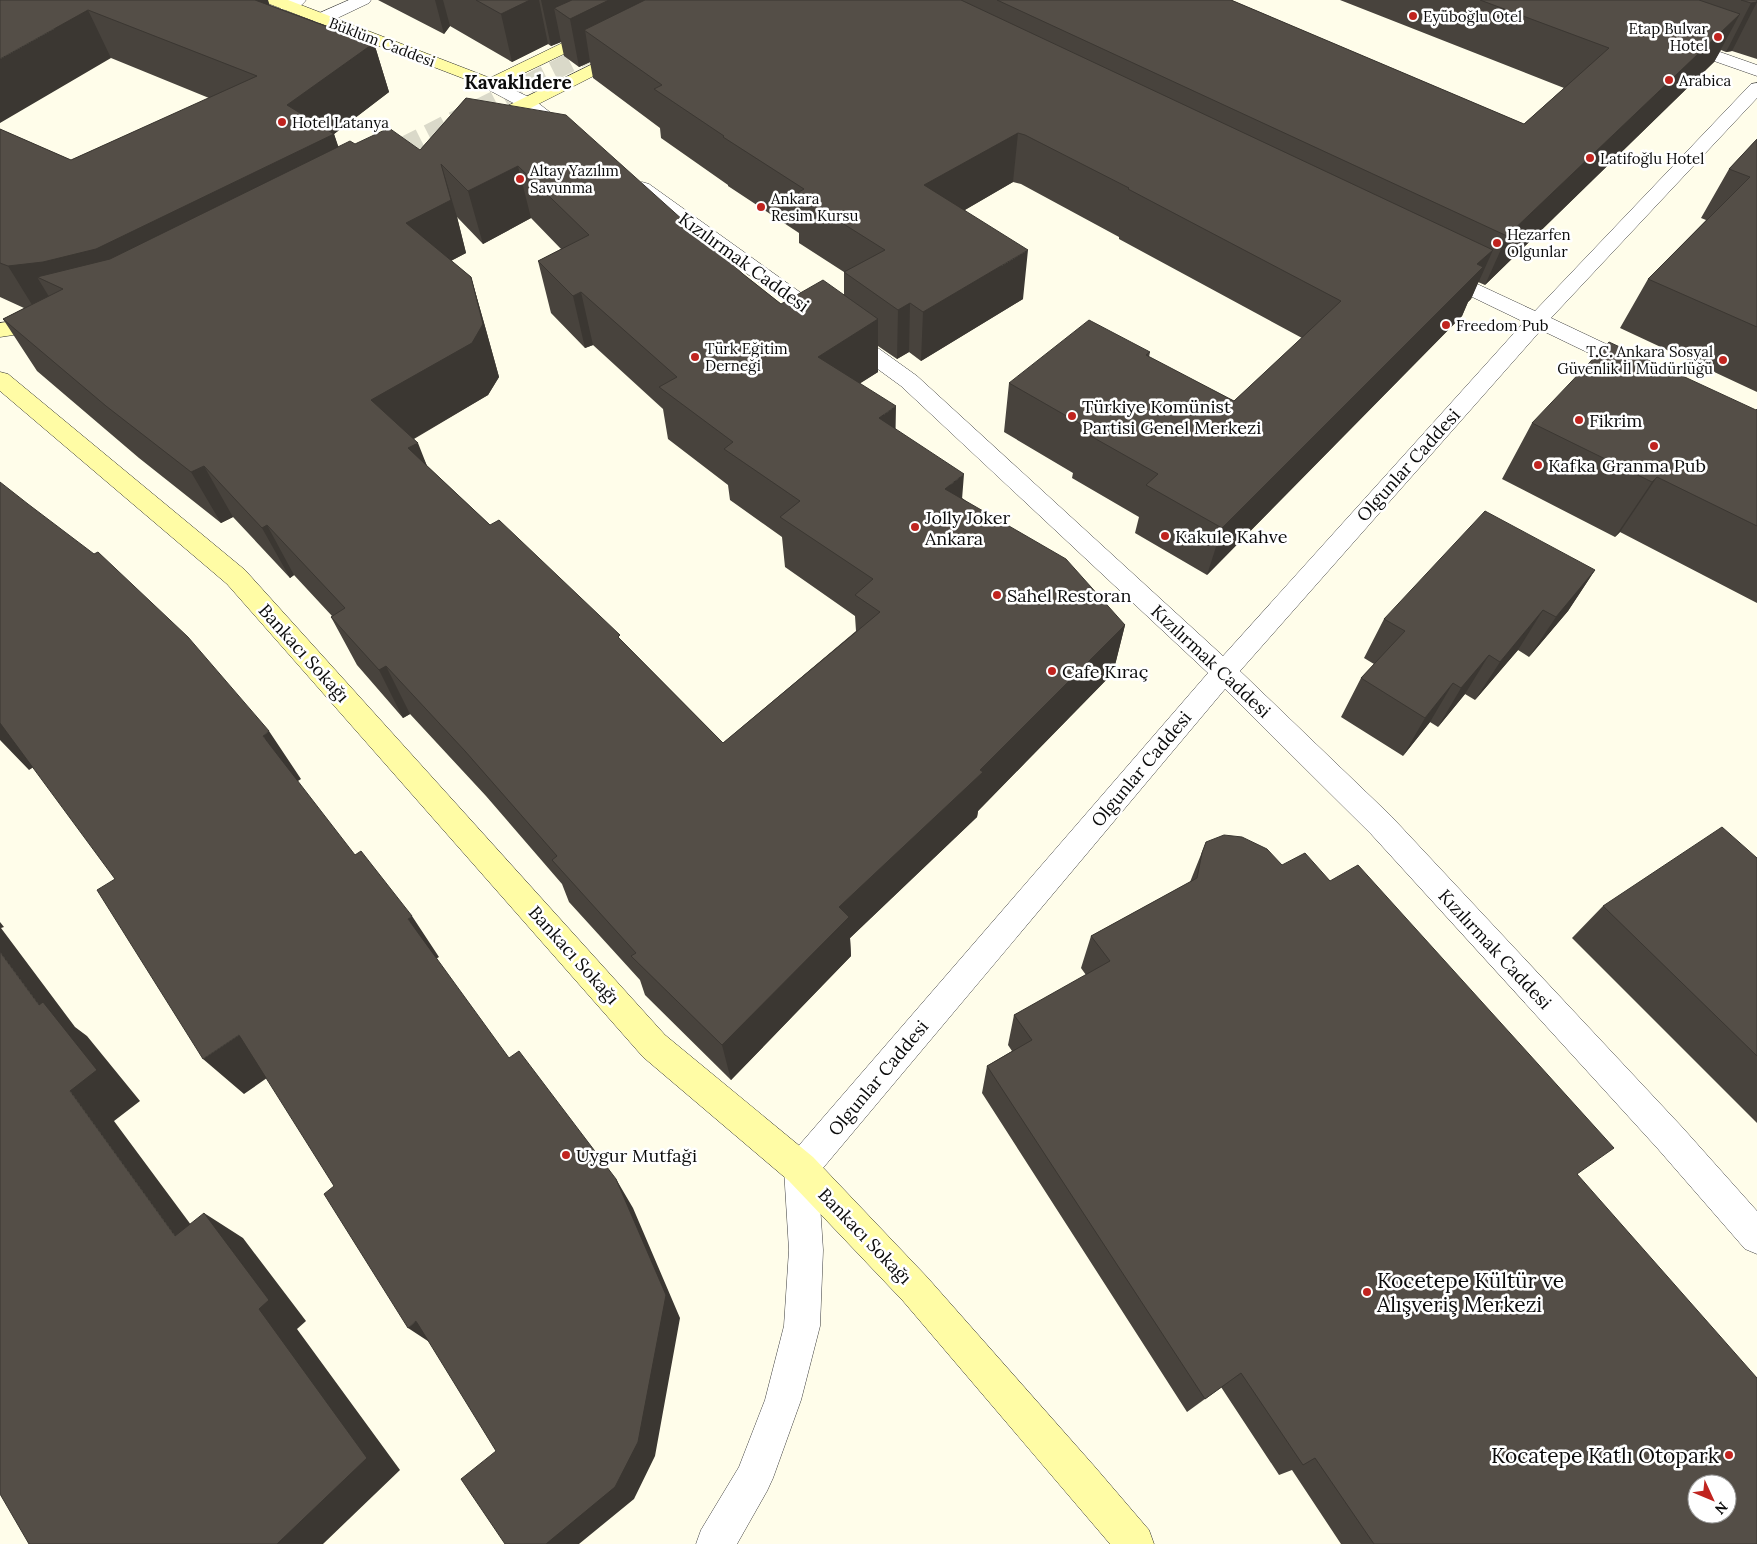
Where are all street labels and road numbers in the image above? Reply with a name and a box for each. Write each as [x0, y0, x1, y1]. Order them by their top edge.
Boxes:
street label: Büklüm Caddesi [326, 13, 438, 71]
street label: Kızılırmak Caddesi [674, 207, 814, 317]
street label: Olgunlar Caddesi [1351, 404, 1465, 526]
street label: Bankacı Sokağı [254, 599, 354, 707]
street label: Kızılırmak Caddesi [1146, 600, 1276, 722]
street label: Olgunlar Caddesi [1086, 706, 1196, 832]
street label: Kızılırmak Caddesi [1434, 884, 1556, 1014]
street label: Bankacı Sokağı [524, 901, 624, 1009]
street label: Olgunlar Caddesi [823, 1015, 933, 1141]
street label: Bankacı Sokağı [813, 1183, 917, 1289]

